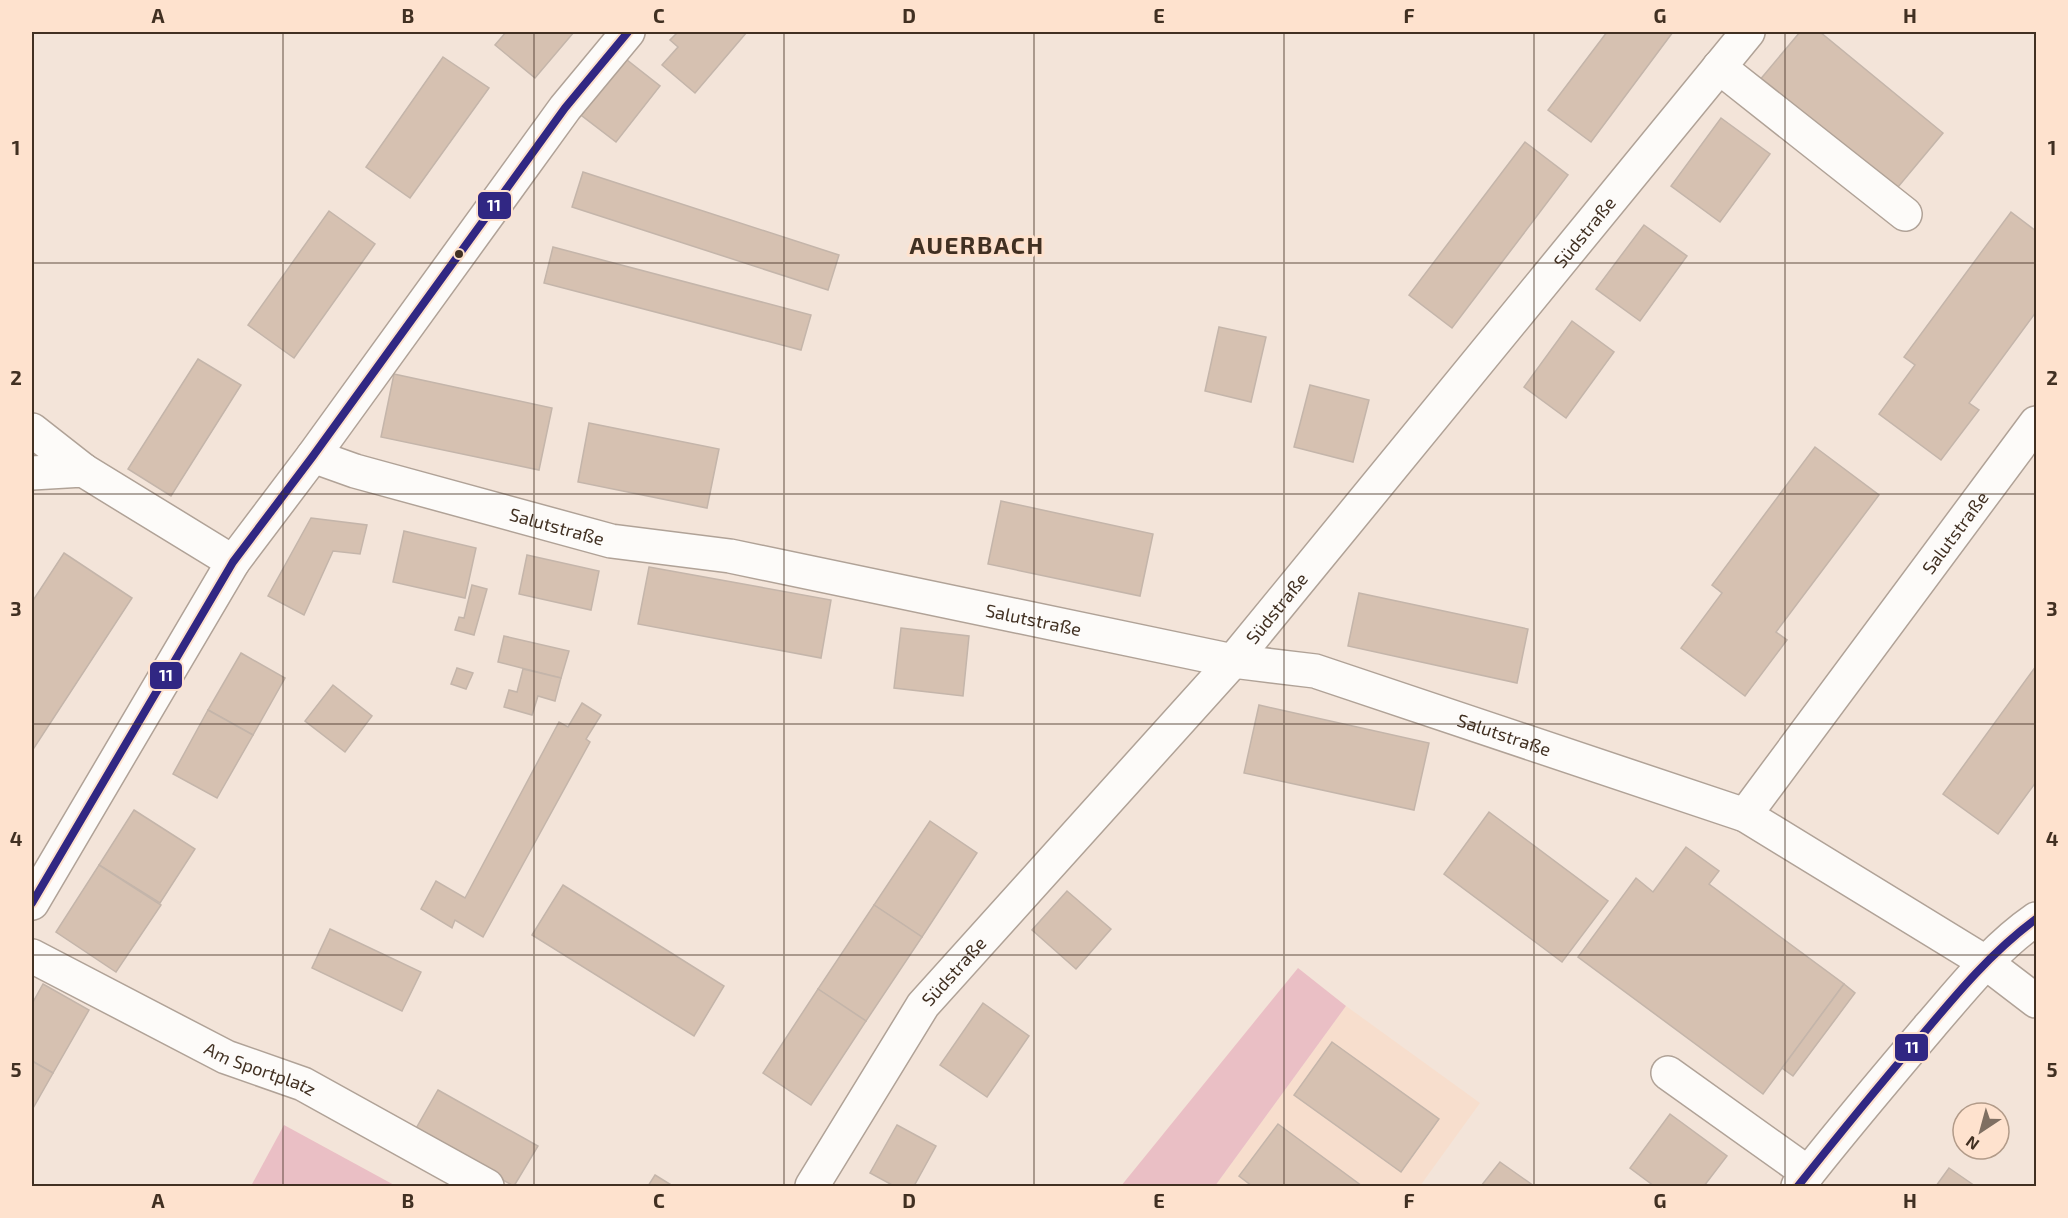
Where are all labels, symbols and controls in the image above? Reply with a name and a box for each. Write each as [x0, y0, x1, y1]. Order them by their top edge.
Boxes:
text: A [151, 3, 165, 27]
text: B [402, 3, 414, 27]
text: C [653, 3, 665, 27]
text: D [902, 3, 916, 27]
text: E [1153, 3, 1165, 27]
text: F [1403, 3, 1415, 27]
text: G [1654, 3, 1666, 27]
text: H [1903, 3, 1917, 27]
text: 1 [12, 135, 20, 159]
text: 1 [2048, 135, 2056, 159]
line badge: 11 [477, 191, 512, 220]
street label: Südstraße [1549, 192, 1620, 272]
text: 11 [487, 195, 501, 214]
district label: AUERBACH [910, 230, 1044, 259]
unlabelled marker [453, 248, 465, 260]
text: 2 [10, 365, 22, 389]
text: 2 [2046, 365, 2058, 389]
street label: Salutstraße [1917, 487, 1993, 578]
street label: Salutstraße [507, 503, 607, 550]
street label: Südstraße [1241, 568, 1312, 648]
text: 3 [10, 596, 22, 620]
text: 3 [2046, 596, 2058, 620]
street label: Salutstraße [984, 599, 1083, 640]
line badge: 11 [149, 661, 183, 690]
text: 11 [159, 665, 173, 684]
street label: Salutstraße [1455, 708, 1554, 760]
text: 4 [10, 826, 23, 850]
text: 4 [2046, 826, 2059, 850]
street label: Südstraße [917, 932, 990, 1010]
line badge: 11 [1894, 1033, 1929, 1062]
street label: Am Sportplatz [201, 1037, 320, 1100]
text: 11 [1905, 1037, 1919, 1056]
text: 5 [10, 1057, 22, 1081]
text: 5 [2046, 1057, 2058, 1081]
north arrow [1951, 1101, 2011, 1161]
text: N [1962, 1132, 1982, 1155]
text: A [151, 1188, 165, 1212]
text: B [402, 1188, 414, 1212]
text: C [653, 1188, 665, 1212]
text: D [902, 1188, 916, 1212]
text: E [1153, 1188, 1165, 1212]
text: F [1403, 1188, 1415, 1212]
text: G [1654, 1188, 1666, 1212]
text: H [1903, 1188, 1917, 1212]

